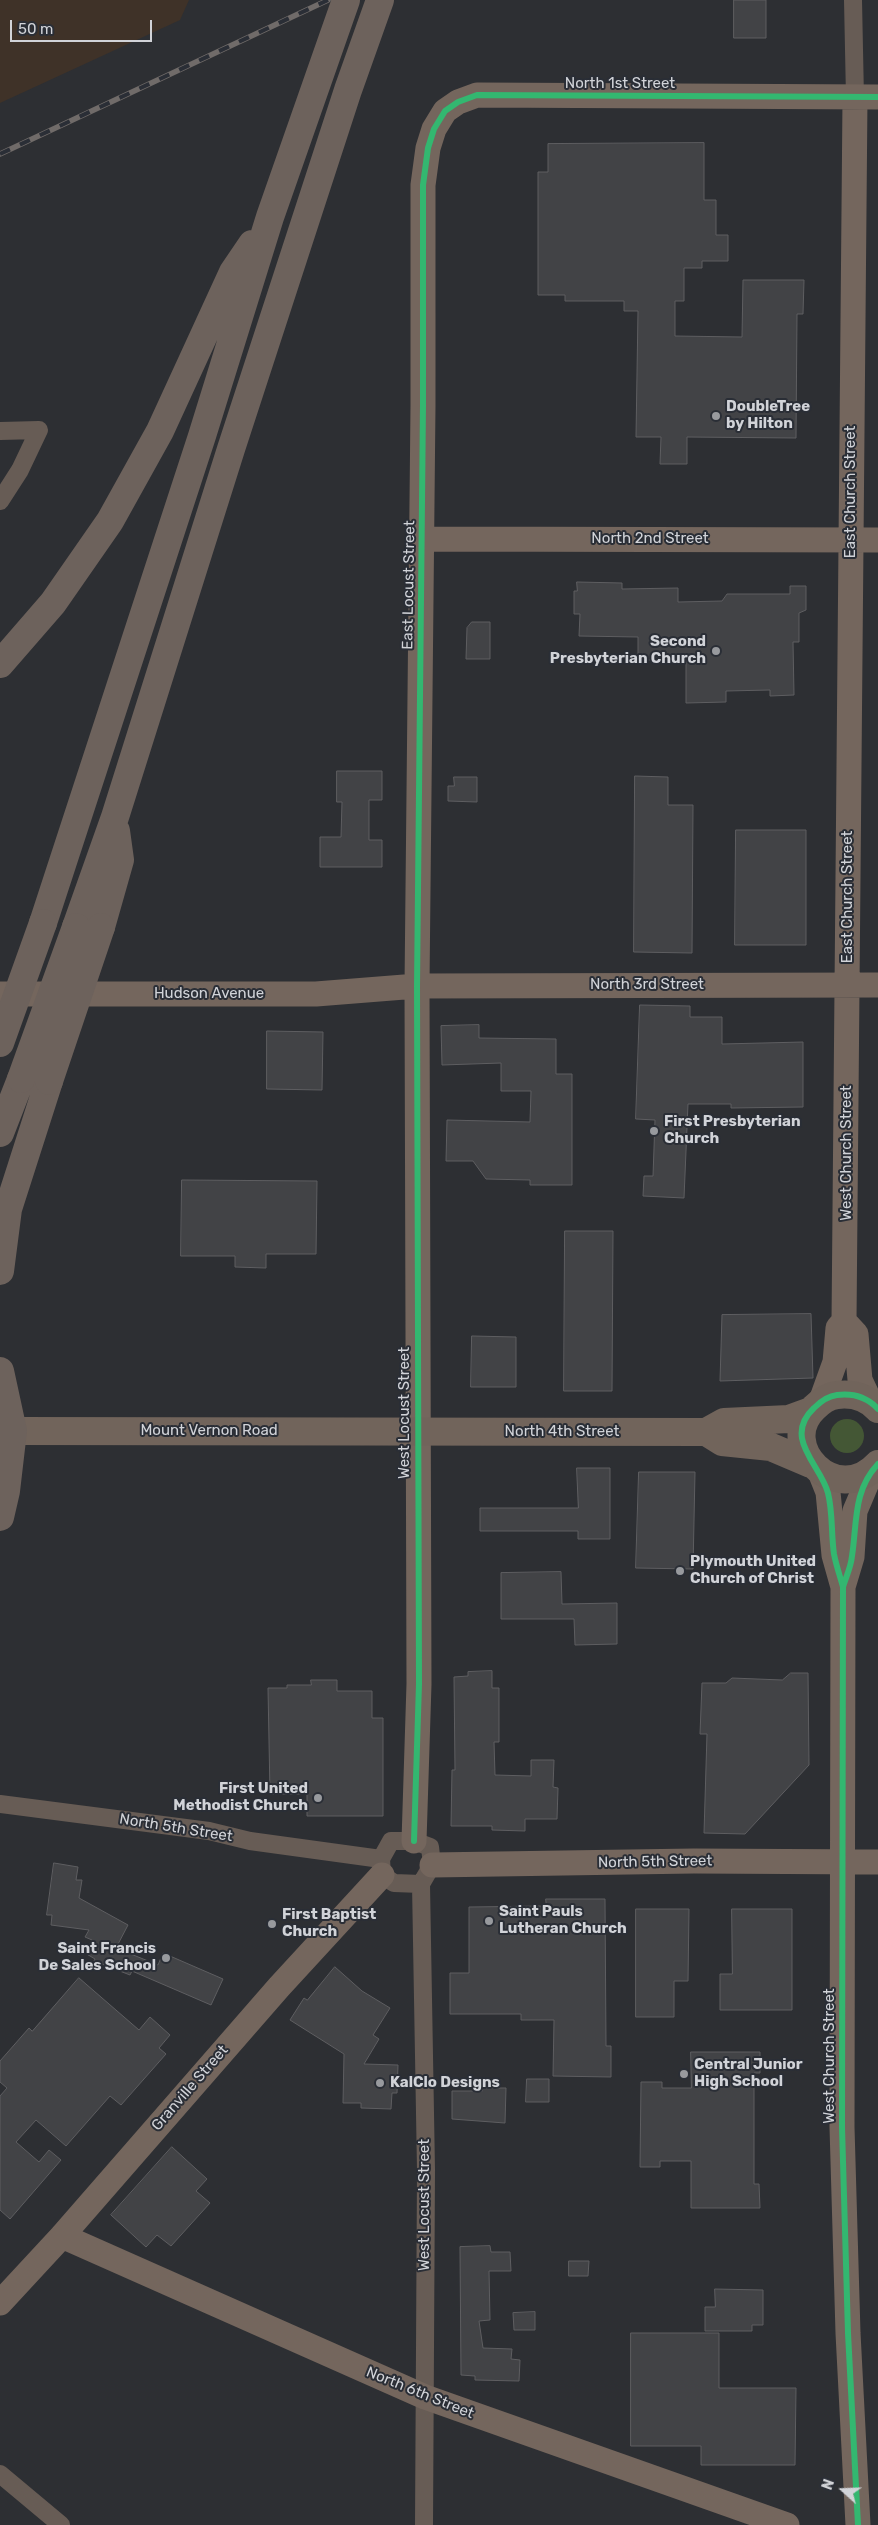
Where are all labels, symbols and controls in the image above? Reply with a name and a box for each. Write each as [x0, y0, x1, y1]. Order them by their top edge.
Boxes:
scale bar [12, 10, 155, 42]
text: 50 m [18, 20, 53, 38]
street label: North 1st Street [565, 75, 675, 93]
place label: DoubleTree by Hilton [726, 398, 810, 433]
marker: DoubleTree by Hilton [710, 410, 722, 422]
street label: East Church Street [842, 426, 860, 558]
street label: East Locust Street [399, 520, 419, 650]
street label: North 2nd Street [591, 530, 709, 548]
place label: Second Presbyterian Church [550, 633, 706, 668]
marker: Second Presbyterian Church [710, 645, 722, 657]
street label: East Church Street [839, 831, 857, 963]
street label: North 3rd Street [590, 976, 704, 994]
street label: Hudson Avenue [154, 985, 264, 1003]
street label: West Church Street [838, 1085, 856, 1221]
place label: First Presbyterian Church [664, 1113, 801, 1148]
marker: First Presbyterian Church [648, 1125, 660, 1137]
street label: West Locust Street [396, 1347, 414, 1479]
street label: Mount Vernon Road [140, 1422, 278, 1440]
street label: North 4th Street [505, 1423, 619, 1441]
place label: Plymouth United Church of Christ [690, 1553, 816, 1588]
marker: Plymouth United Church of Christ [674, 1565, 686, 1577]
place label: First United Methodist Church [173, 1780, 308, 1815]
marker: First United Methodist Church [312, 1792, 324, 1804]
street label: North 5th Street [118, 1810, 234, 1846]
street label: North 5th Street [598, 1852, 712, 1872]
place label: Saint Pauls Lutheran Church [499, 1903, 627, 1938]
place label: First Baptist Church [282, 1906, 376, 1941]
marker: Saint Pauls Lutheran Church [483, 1915, 495, 1927]
marker: First Baptist Church [266, 1918, 278, 1930]
place label: Saint Francis De Sales School [39, 1940, 156, 1975]
marker: Saint Francis De Sales School [160, 1952, 172, 1964]
street label: West Church Street [821, 1988, 839, 2124]
street label: Granville Street [148, 2041, 232, 2135]
place label: Central Junior High School [694, 2056, 803, 2091]
marker: Central Junior High School [678, 2068, 690, 2080]
place label: KalClo Designs [390, 2074, 500, 2092]
marker: KalClo Designs [374, 2077, 386, 2089]
street label: West Locust Street [416, 2139, 434, 2271]
street label: North 6th Street [364, 2363, 476, 2423]
north arrow [818, 2465, 868, 2515]
text: N [819, 2477, 838, 2492]

